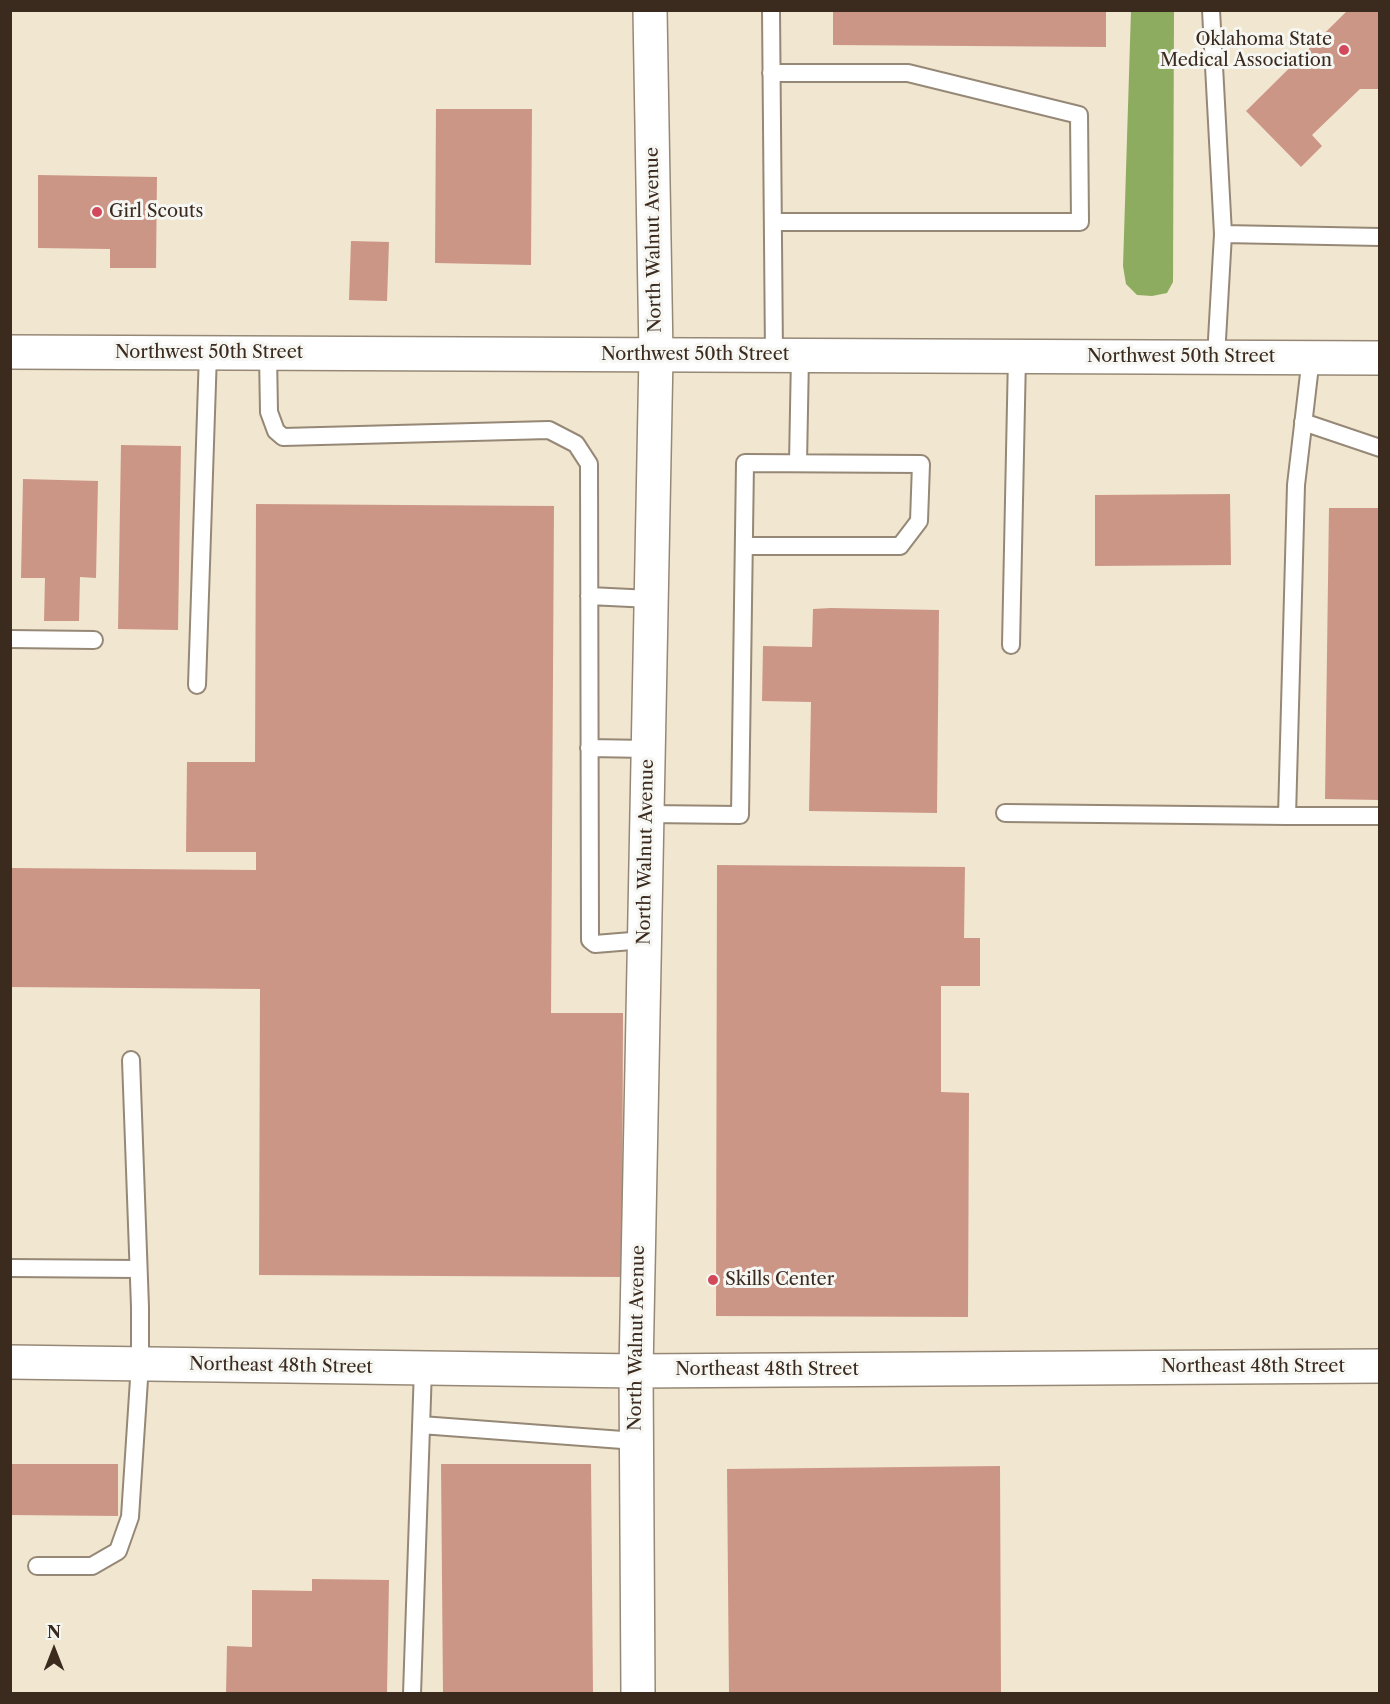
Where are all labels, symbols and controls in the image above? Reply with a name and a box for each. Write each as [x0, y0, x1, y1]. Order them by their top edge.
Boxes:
place label: Oklahoma State Medical Association [1160, 29, 1332, 72]
marker: Oklahoma State Medical Association [1337, 43, 1351, 57]
street label: North Walnut Avenue [642, 147, 666, 333]
place label: Girl Scouts [109, 201, 203, 223]
marker: Girl Scouts [90, 205, 104, 219]
street label: Northwest 50th Street [115, 342, 303, 364]
street label: Northwest 50th Street [601, 344, 789, 366]
street label: Northwest 50th Street [1087, 346, 1275, 368]
street label: North Walnut Avenue [634, 759, 658, 945]
street label: North Walnut Avenue [625, 1245, 649, 1431]
place label: Skills Center [725, 1269, 834, 1291]
marker: Skills Center [706, 1273, 720, 1287]
street label: Northeast 48th Street [189, 1354, 373, 1378]
street label: Northeast 48th Street [1161, 1356, 1345, 1378]
street label: Northeast 48th Street [675, 1359, 859, 1381]
north arrow [24, 1620, 84, 1680]
text: N [47, 1622, 61, 1642]

